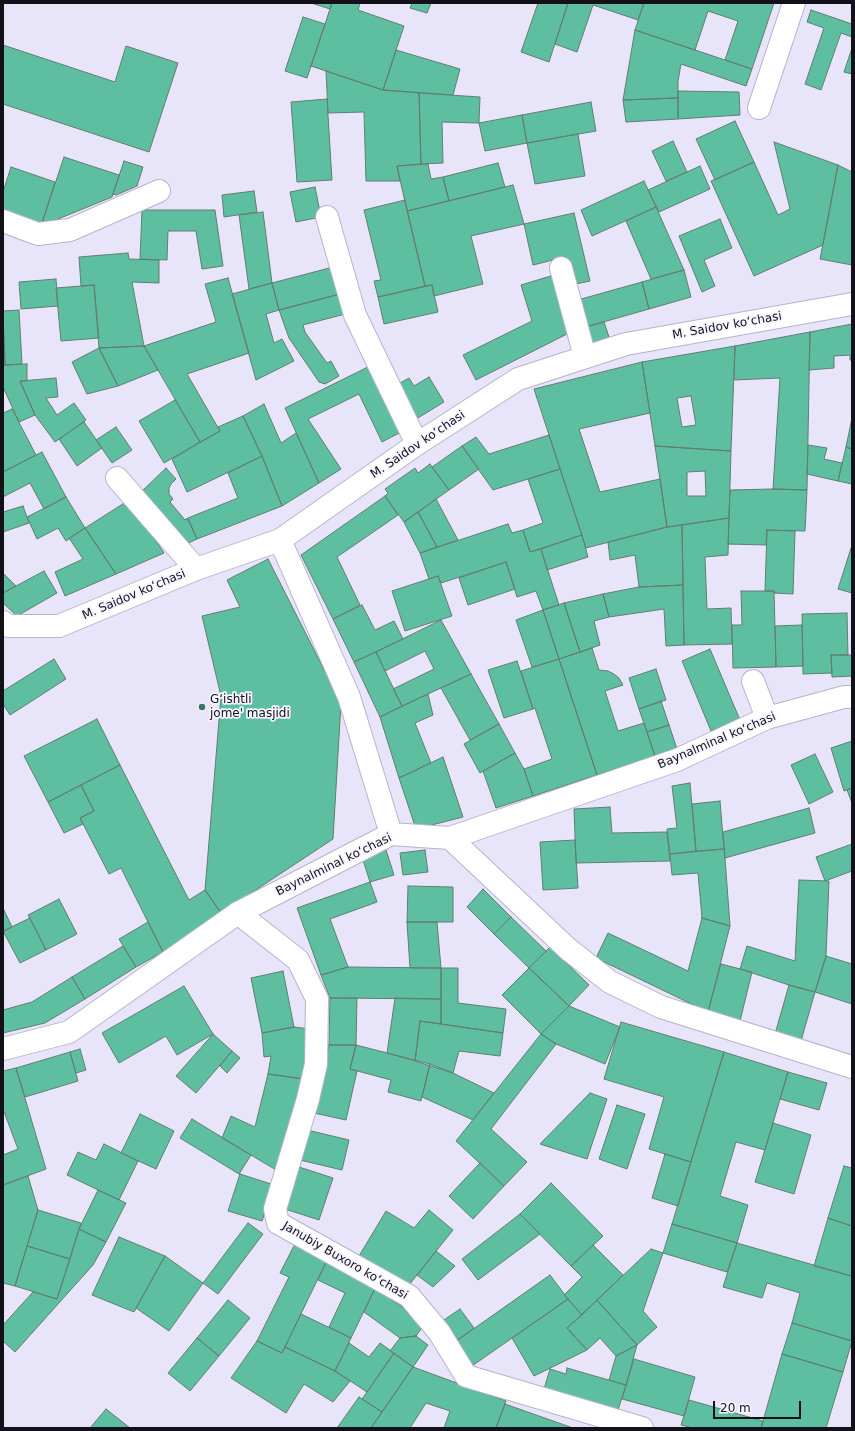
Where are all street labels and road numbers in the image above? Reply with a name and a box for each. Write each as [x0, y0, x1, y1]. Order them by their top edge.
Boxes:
street label: M. Saidov koʻchasi [671, 309, 783, 343]
street label: M. Saidov koʻchasi [368, 408, 468, 482]
street label: M. Saidov koʻchasi [80, 567, 188, 623]
street label: Baynalminal koʻchasi [656, 710, 778, 772]
street label: Baynalminal koʻchasi [274, 831, 394, 899]
street label: Janubiy Buxoro koʻchasi [280, 1219, 410, 1303]

